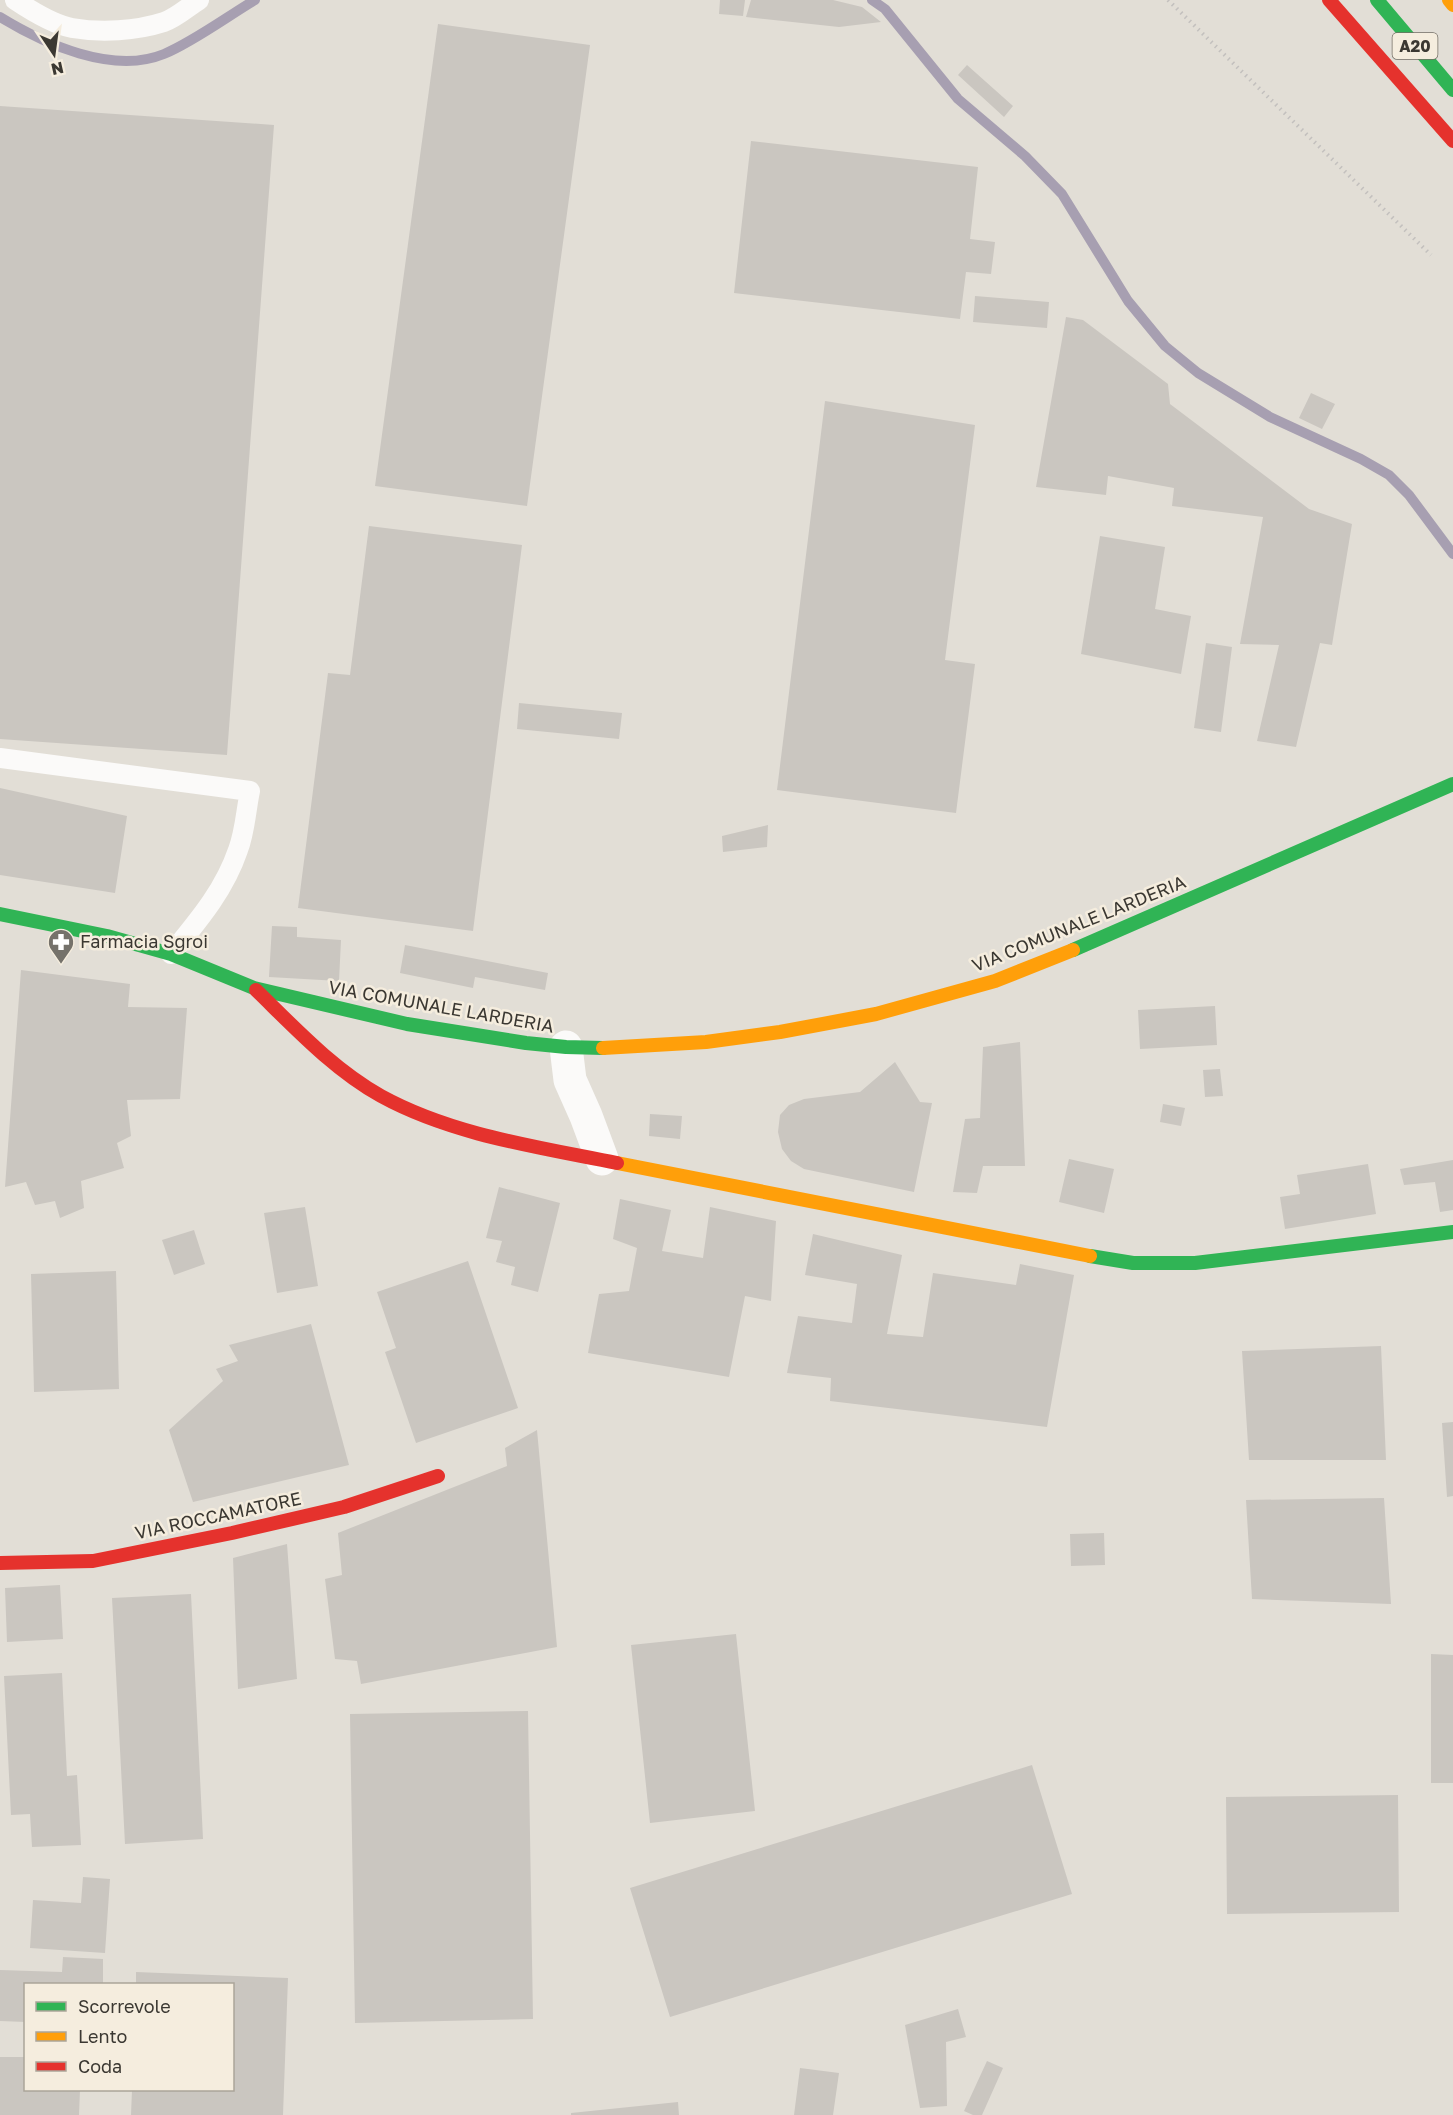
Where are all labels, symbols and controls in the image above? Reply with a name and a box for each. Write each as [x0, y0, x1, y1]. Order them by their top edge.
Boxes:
north arrow [24, 24, 84, 84]
road number: A20 [1392, 33, 1438, 59]
text: N [49, 58, 66, 80]
street label: VIA COMUNALE LARDERIA [969, 870, 1189, 976]
pharmacy icon: Farmacia Sgroi [46, 927, 76, 965]
place label: Farmacia Sgroi [80, 930, 208, 952]
street label: VIA COMUNALE LARDERIA [327, 975, 556, 1037]
street label: VIA ROCCAMATORE [133, 1487, 303, 1543]
legend [24, 1983, 234, 2091]
text: Scorrevole [78, 1995, 171, 2017]
text: Lento [78, 2025, 127, 2047]
text: Coda [78, 2055, 122, 2077]

